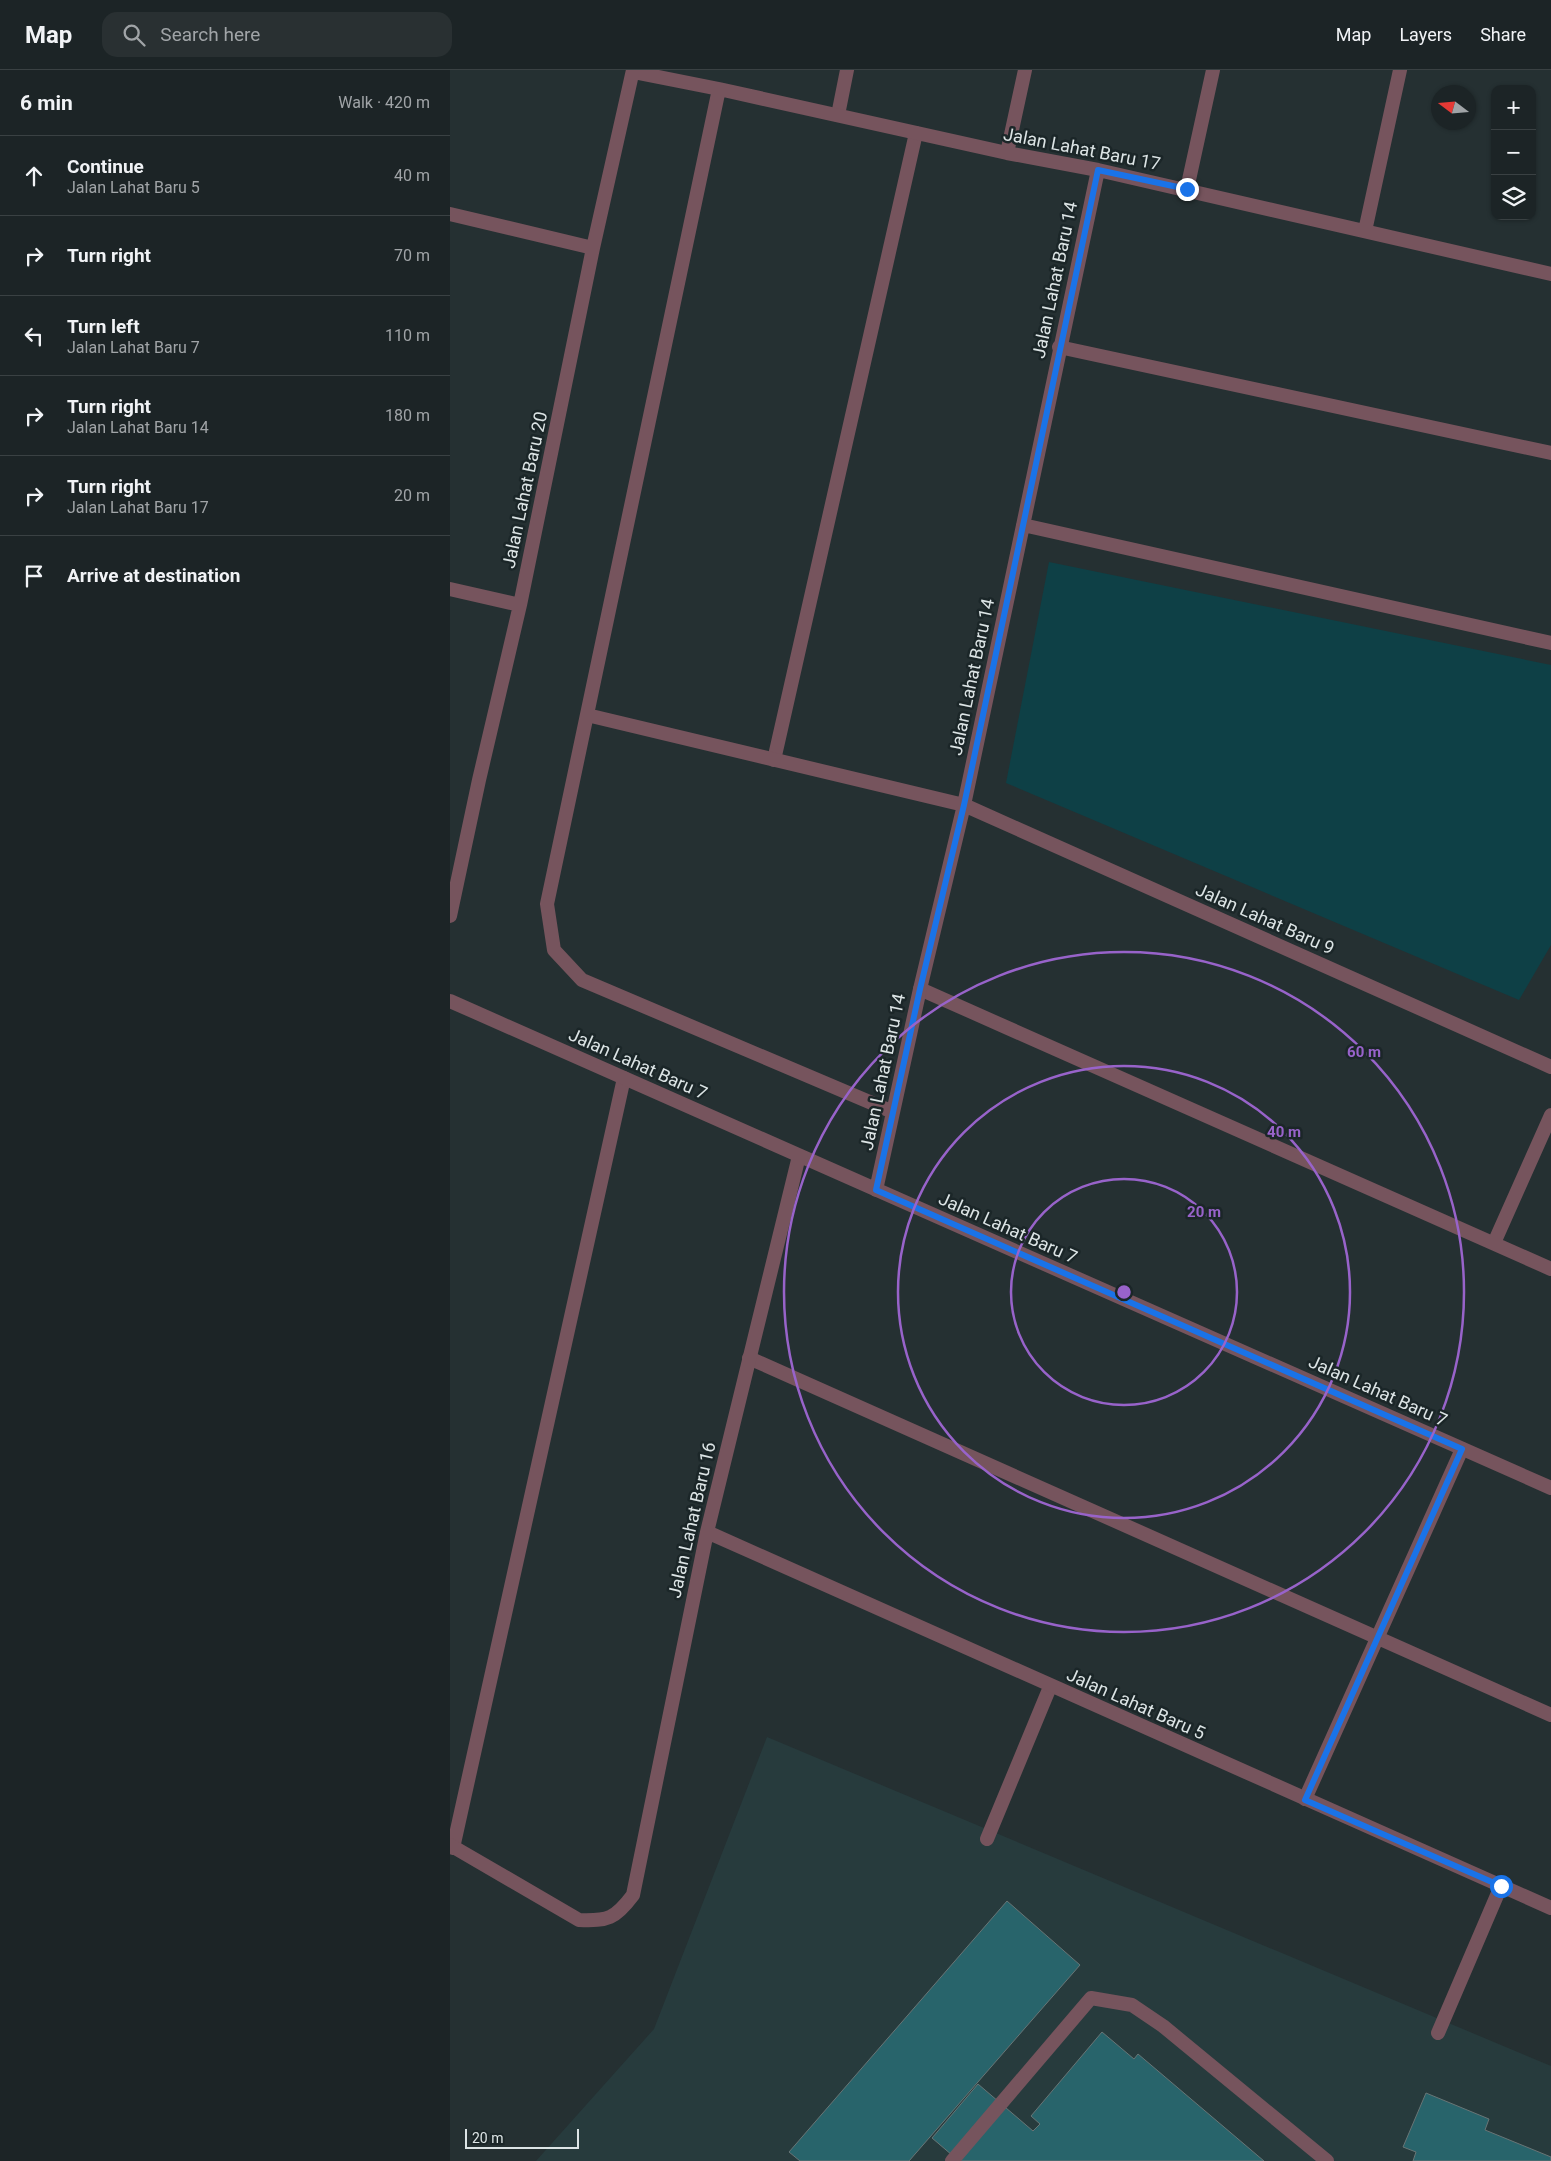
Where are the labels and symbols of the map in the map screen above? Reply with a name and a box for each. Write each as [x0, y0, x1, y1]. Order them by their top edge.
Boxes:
north arrow [1431, 85, 1476, 130]
street label: Jalan Lahat Baru 17 [1002, 123, 1162, 174]
route end [1176, 178, 1199, 201]
street label: Jalan Lahat Baru 14 [1028, 200, 1081, 360]
street label: Jalan Lahat Baru 20 [498, 410, 551, 570]
street label: Jalan Lahat Baru 14 [945, 597, 998, 757]
street label: Jalan Lahat Baru 9 [1193, 879, 1338, 959]
street label: Jalan Lahat Baru 14 [856, 992, 909, 1152]
street label: Jalan Lahat Baru 7 [566, 1024, 711, 1104]
text: 60 m [1347, 1043, 1381, 1061]
text: 40 m [1267, 1123, 1301, 1141]
street label: Jalan Lahat Baru 7 [936, 1188, 1081, 1268]
text: 20 m [1187, 1203, 1221, 1221]
centre of rings [1115, 1283, 1133, 1301]
street label: Jalan Lahat Baru 7 [1306, 1351, 1451, 1431]
street label: Jalan Lahat Baru 16 [663, 1440, 720, 1600]
street label: Jalan Lahat Baru 5 [1064, 1664, 1209, 1744]
route start [1490, 1875, 1513, 1898]
scale bar [465, 2126, 579, 2149]

